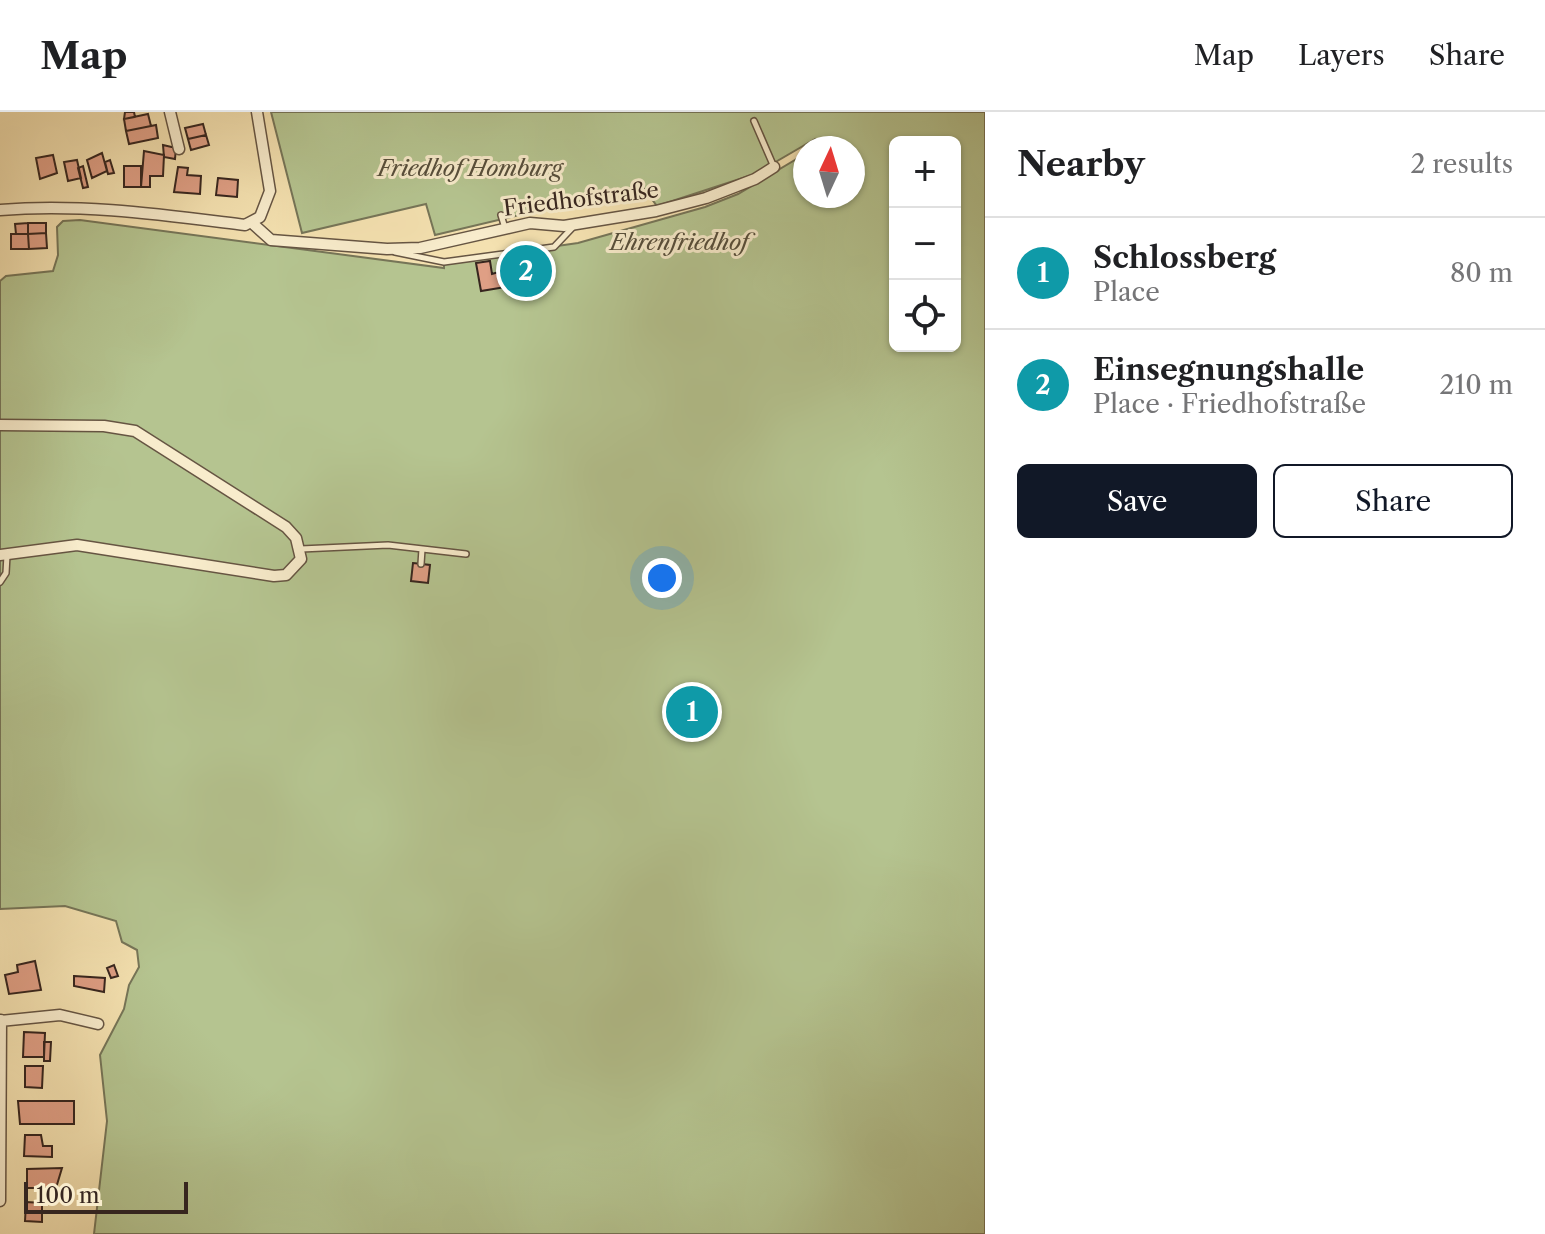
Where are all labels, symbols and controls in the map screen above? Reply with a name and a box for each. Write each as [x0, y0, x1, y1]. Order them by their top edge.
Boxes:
text: Map [40, 32, 128, 79]
text: Map [1194, 38, 1254, 72]
text: Layers [1298, 38, 1385, 72]
text: Share [1429, 38, 1505, 72]
north arrow [793, 136, 865, 208]
map controls [889, 136, 961, 352]
button: + [889, 136, 961, 208]
text: Nearby [1017, 143, 1145, 185]
text: 2 results [1410, 148, 1513, 180]
park label: Friedhof Homburg [376, 155, 564, 182]
street label: Friedhofstraße [502, 176, 660, 222]
button: − [889, 208, 961, 280]
park label: Ehrenfriedhof [608, 229, 756, 256]
text: Schlossberg [1093, 239, 1276, 276]
pin: 2 [500, 241, 552, 301]
text: 1 [1037, 257, 1049, 289]
text: 80 m [1450, 257, 1513, 289]
text: Place [1093, 276, 1160, 308]
button: locate [889, 280, 961, 352]
text: Einsegnungshalle [1093, 351, 1364, 388]
text: 2 [1035, 369, 1051, 401]
text: 210 m [1440, 369, 1513, 401]
text: Place · Friedhofstraße [1093, 388, 1366, 420]
button: Save [1017, 464, 1257, 538]
button: Share [1273, 464, 1513, 538]
your location [642, 558, 682, 598]
pin: 1 [666, 682, 718, 742]
scale bar [24, 1178, 188, 1214]
text: 100 m [36, 1182, 99, 1209]

